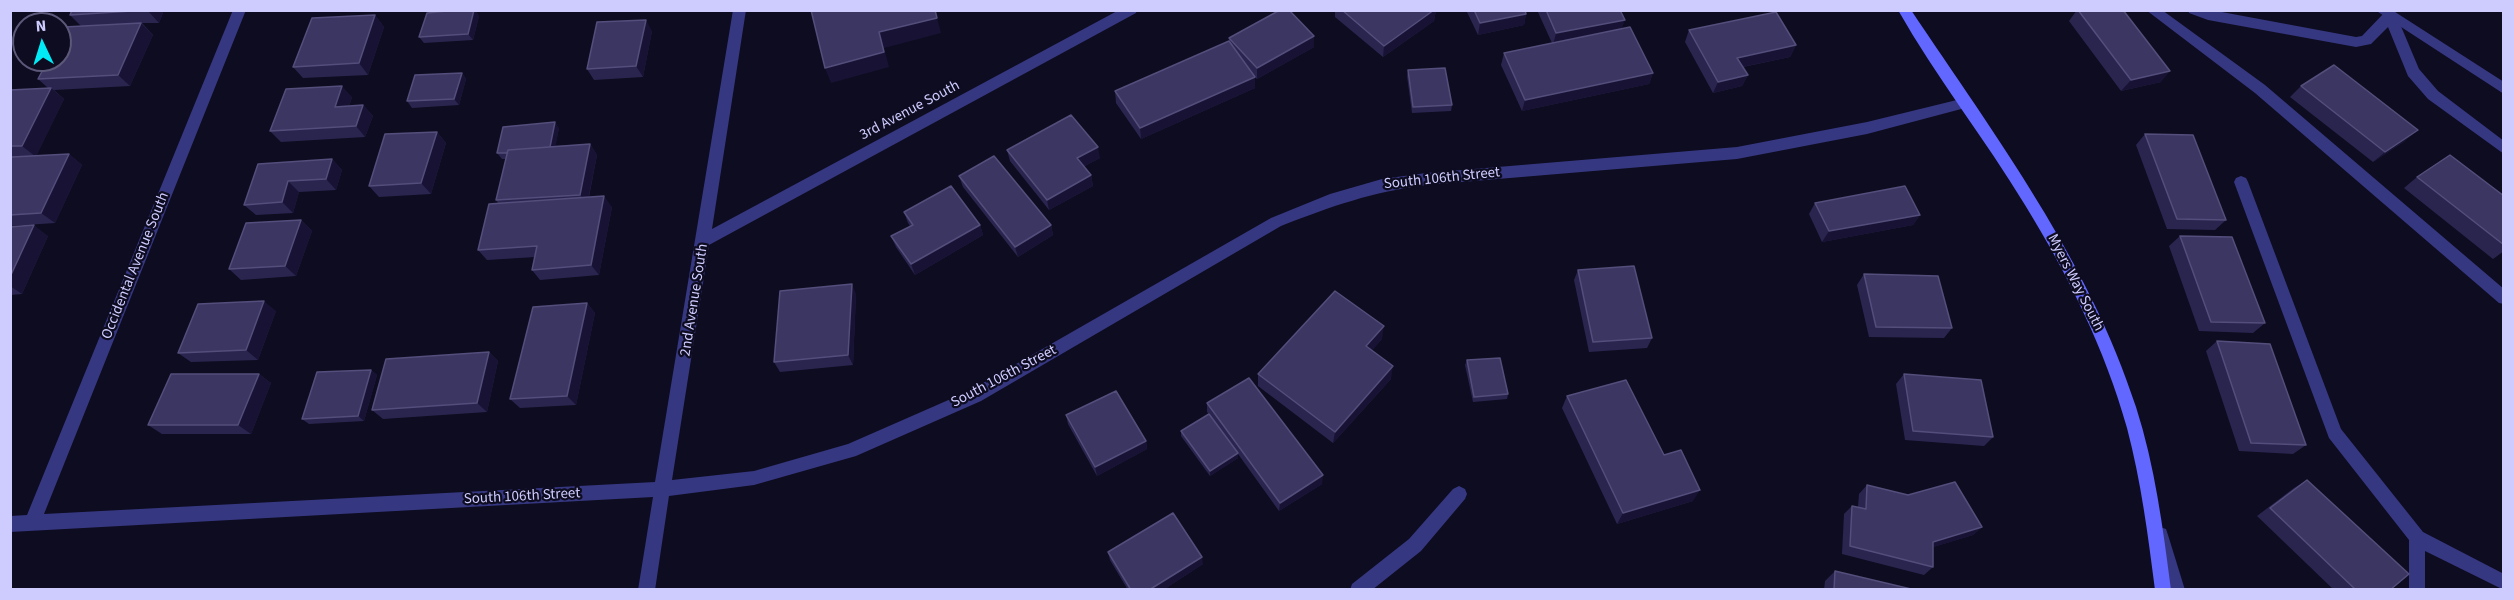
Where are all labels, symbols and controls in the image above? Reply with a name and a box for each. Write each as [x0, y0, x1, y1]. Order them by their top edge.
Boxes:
north arrow [12, 12, 72, 72]
text: N [35, 15, 47, 37]
street label: 3rd Avenue South [857, 77, 963, 145]
street label: South 106th Street [1383, 164, 1501, 194]
street label: Occidental Avenue South [98, 190, 174, 342]
street label: Myers Way South [2043, 232, 2107, 334]
street label: 2nd Avenue South [677, 242, 713, 358]
street label: South 106th Street [948, 342, 1060, 412]
street label: South 106th Street [463, 485, 581, 509]

